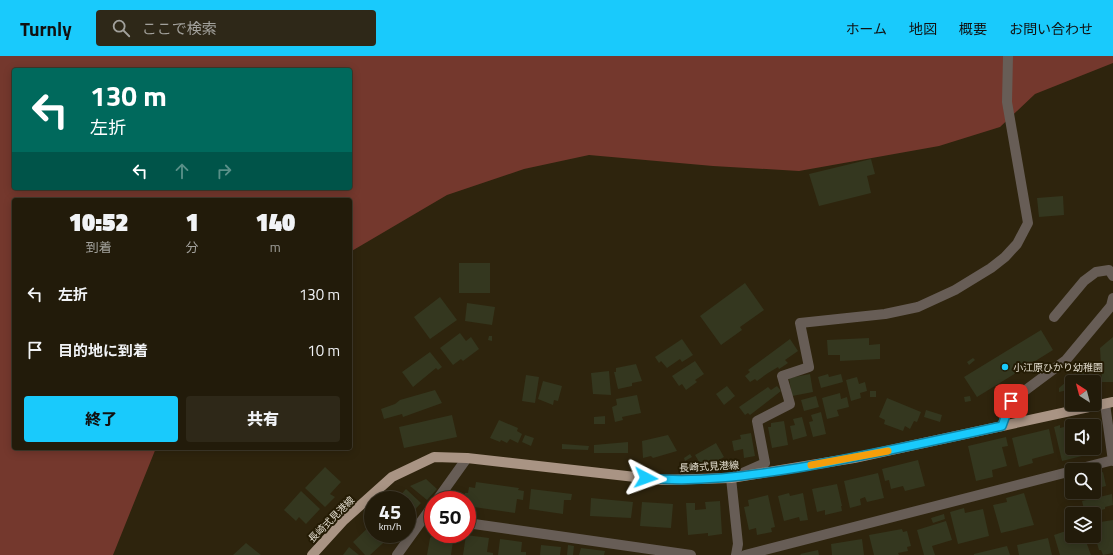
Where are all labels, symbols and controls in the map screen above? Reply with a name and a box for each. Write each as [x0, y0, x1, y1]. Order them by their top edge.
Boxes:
search box [96, 10, 376, 46]
text: Turnly [20, 14, 72, 43]
icon: search [110, 17, 132, 39]
text: ここで検索 [142, 17, 217, 40]
text: ホーム [845, 18, 887, 39]
text: 地図 [909, 18, 937, 39]
text: 概要 [959, 18, 987, 39]
text: お問い合わせ [1009, 18, 1093, 39]
text: 130 m [90, 74, 167, 117]
icon: left [24, 84, 76, 136]
text: 左折 [90, 114, 126, 141]
icon: left [129, 160, 151, 182]
icon: ahead [171, 160, 193, 182]
icon: right [213, 160, 235, 182]
text: 10:52 [69, 204, 129, 240]
text: 1 [185, 204, 199, 240]
text: 140 [256, 204, 295, 240]
text: 到着 [86, 237, 112, 257]
text: 分 [186, 237, 199, 257]
text: m [270, 237, 281, 257]
icon: left [24, 283, 46, 305]
text: 左折 [58, 283, 88, 306]
text: 130 m [299, 283, 340, 306]
icon: arrive [24, 339, 46, 361]
text: 目的地に到着 [58, 339, 148, 362]
text: 10 m [307, 339, 340, 362]
place label: 小江原ひかり幼稚園 [1013, 360, 1103, 375]
marker: 小江原ひかり幼稚園 [1000, 362, 1010, 372]
north arrow [1065, 375, 1101, 411]
map controls [1065, 375, 1101, 543]
pin [994, 384, 1028, 418]
icon: arrive [1000, 390, 1022, 412]
button: 終了 [24, 396, 178, 442]
button: 共有 [186, 396, 340, 442]
button: sound [1065, 419, 1101, 455]
position arrow [625, 457, 667, 499]
street label: 長崎式見港線 [679, 457, 739, 476]
button: search [1065, 463, 1101, 499]
speed limit sign: 50 [424, 491, 476, 543]
street label: 長崎式見港線 [305, 493, 358, 546]
text: 45 [379, 496, 401, 527]
button: layers [1065, 507, 1101, 543]
text: km/h [379, 519, 401, 534]

